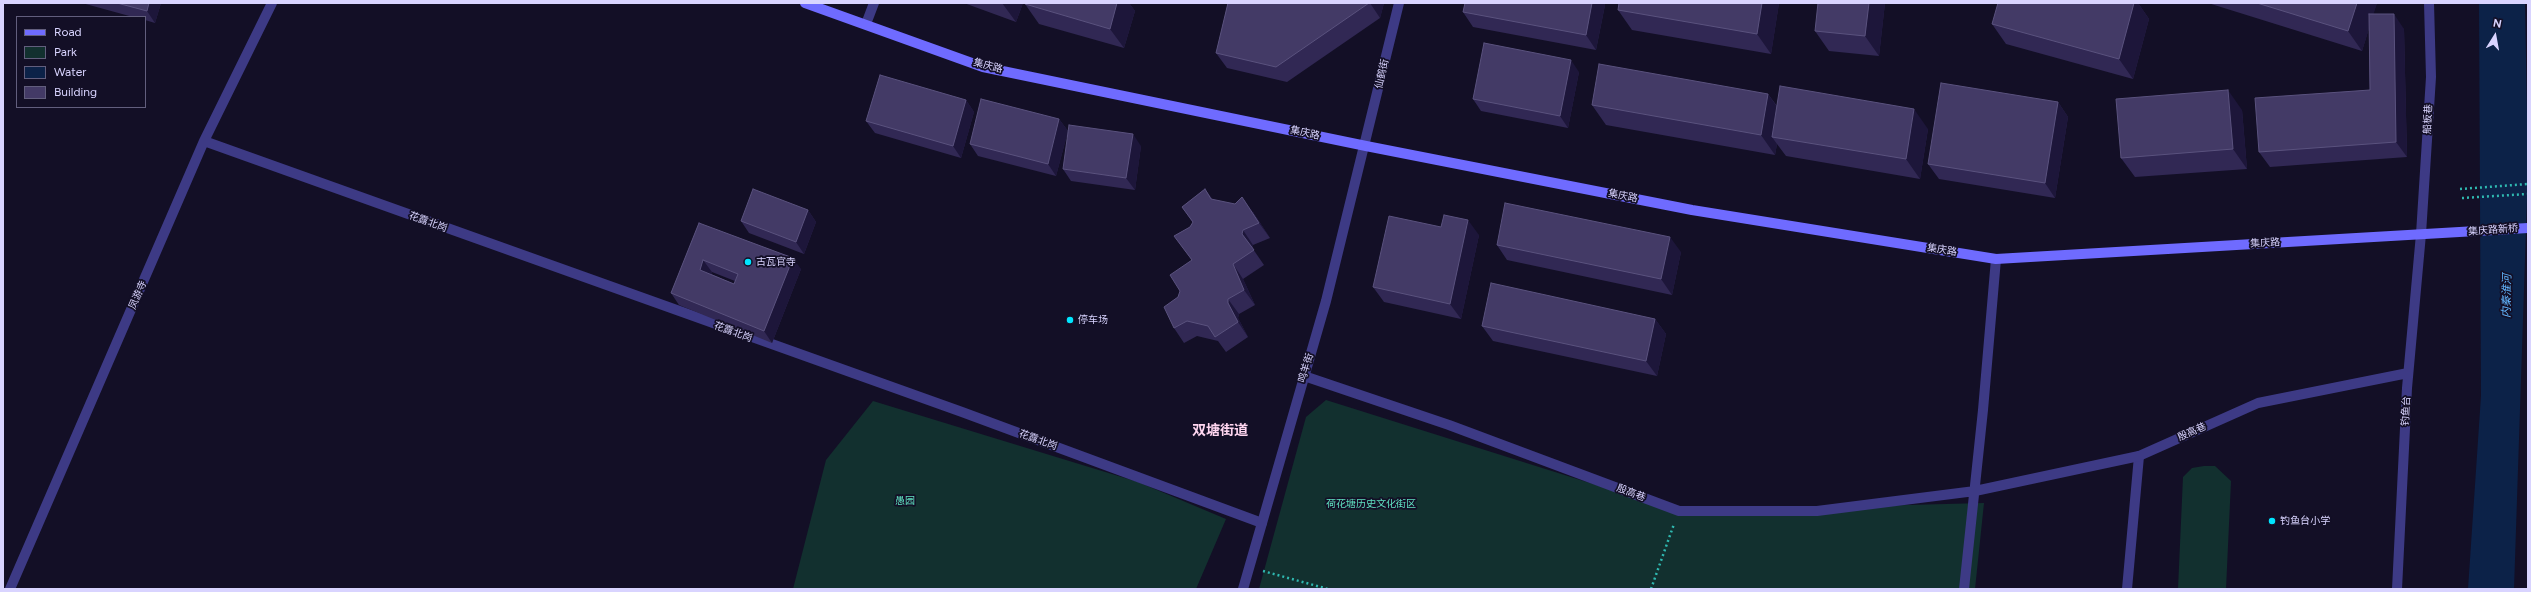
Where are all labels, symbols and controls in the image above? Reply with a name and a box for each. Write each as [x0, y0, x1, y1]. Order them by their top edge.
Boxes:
legend [16, 16, 146, 108]
north arrow [2475, 16, 2515, 56]
text: N [2492, 17, 2503, 31]
text: Road [54, 25, 82, 39]
text: Park [54, 45, 77, 59]
street label: 集庆路 [972, 56, 1004, 76]
street label: 仙鹤街 [1373, 58, 1391, 90]
text: Water [54, 65, 86, 79]
text: Building [54, 85, 97, 99]
street label: 船板巷 [2421, 104, 2435, 134]
street label: 集庆路 [1289, 124, 1321, 142]
street label: 集庆路 [1607, 187, 1639, 205]
street label: 花露北岗 [407, 210, 449, 234]
street label: 集庆路新桥 [2468, 222, 2518, 238]
street label: 集庆路 [2250, 236, 2280, 250]
street label: 集庆路 [1926, 242, 1958, 258]
place label: 古瓦官寺 [756, 256, 796, 268]
marker: 古瓦官寺 [743, 257, 753, 267]
water label: 内秦淮河 [2500, 274, 2514, 318]
street label: 凤游寺 [127, 279, 149, 311]
place label: 停车场 [1078, 314, 1108, 326]
marker: 停车场 [1065, 315, 1075, 325]
street label: 花露北岗 [712, 320, 754, 344]
street label: 鸣羊街 [1296, 352, 1316, 384]
street label: 钓鱼台 [2399, 396, 2413, 426]
street label: 殷高巷 [2176, 420, 2208, 444]
district label: 双塘街道 [1192, 423, 1248, 439]
street label: 花露北岗 [1017, 428, 1059, 452]
street label: 殷高巷 [1615, 482, 1647, 504]
park label: 愚园 [895, 495, 915, 507]
park label: 荷花塘历史文化街区 [1326, 498, 1416, 510]
place label: 钓鱼台小学 [2280, 515, 2330, 527]
marker: 钓鱼台小学 [2267, 516, 2277, 526]

